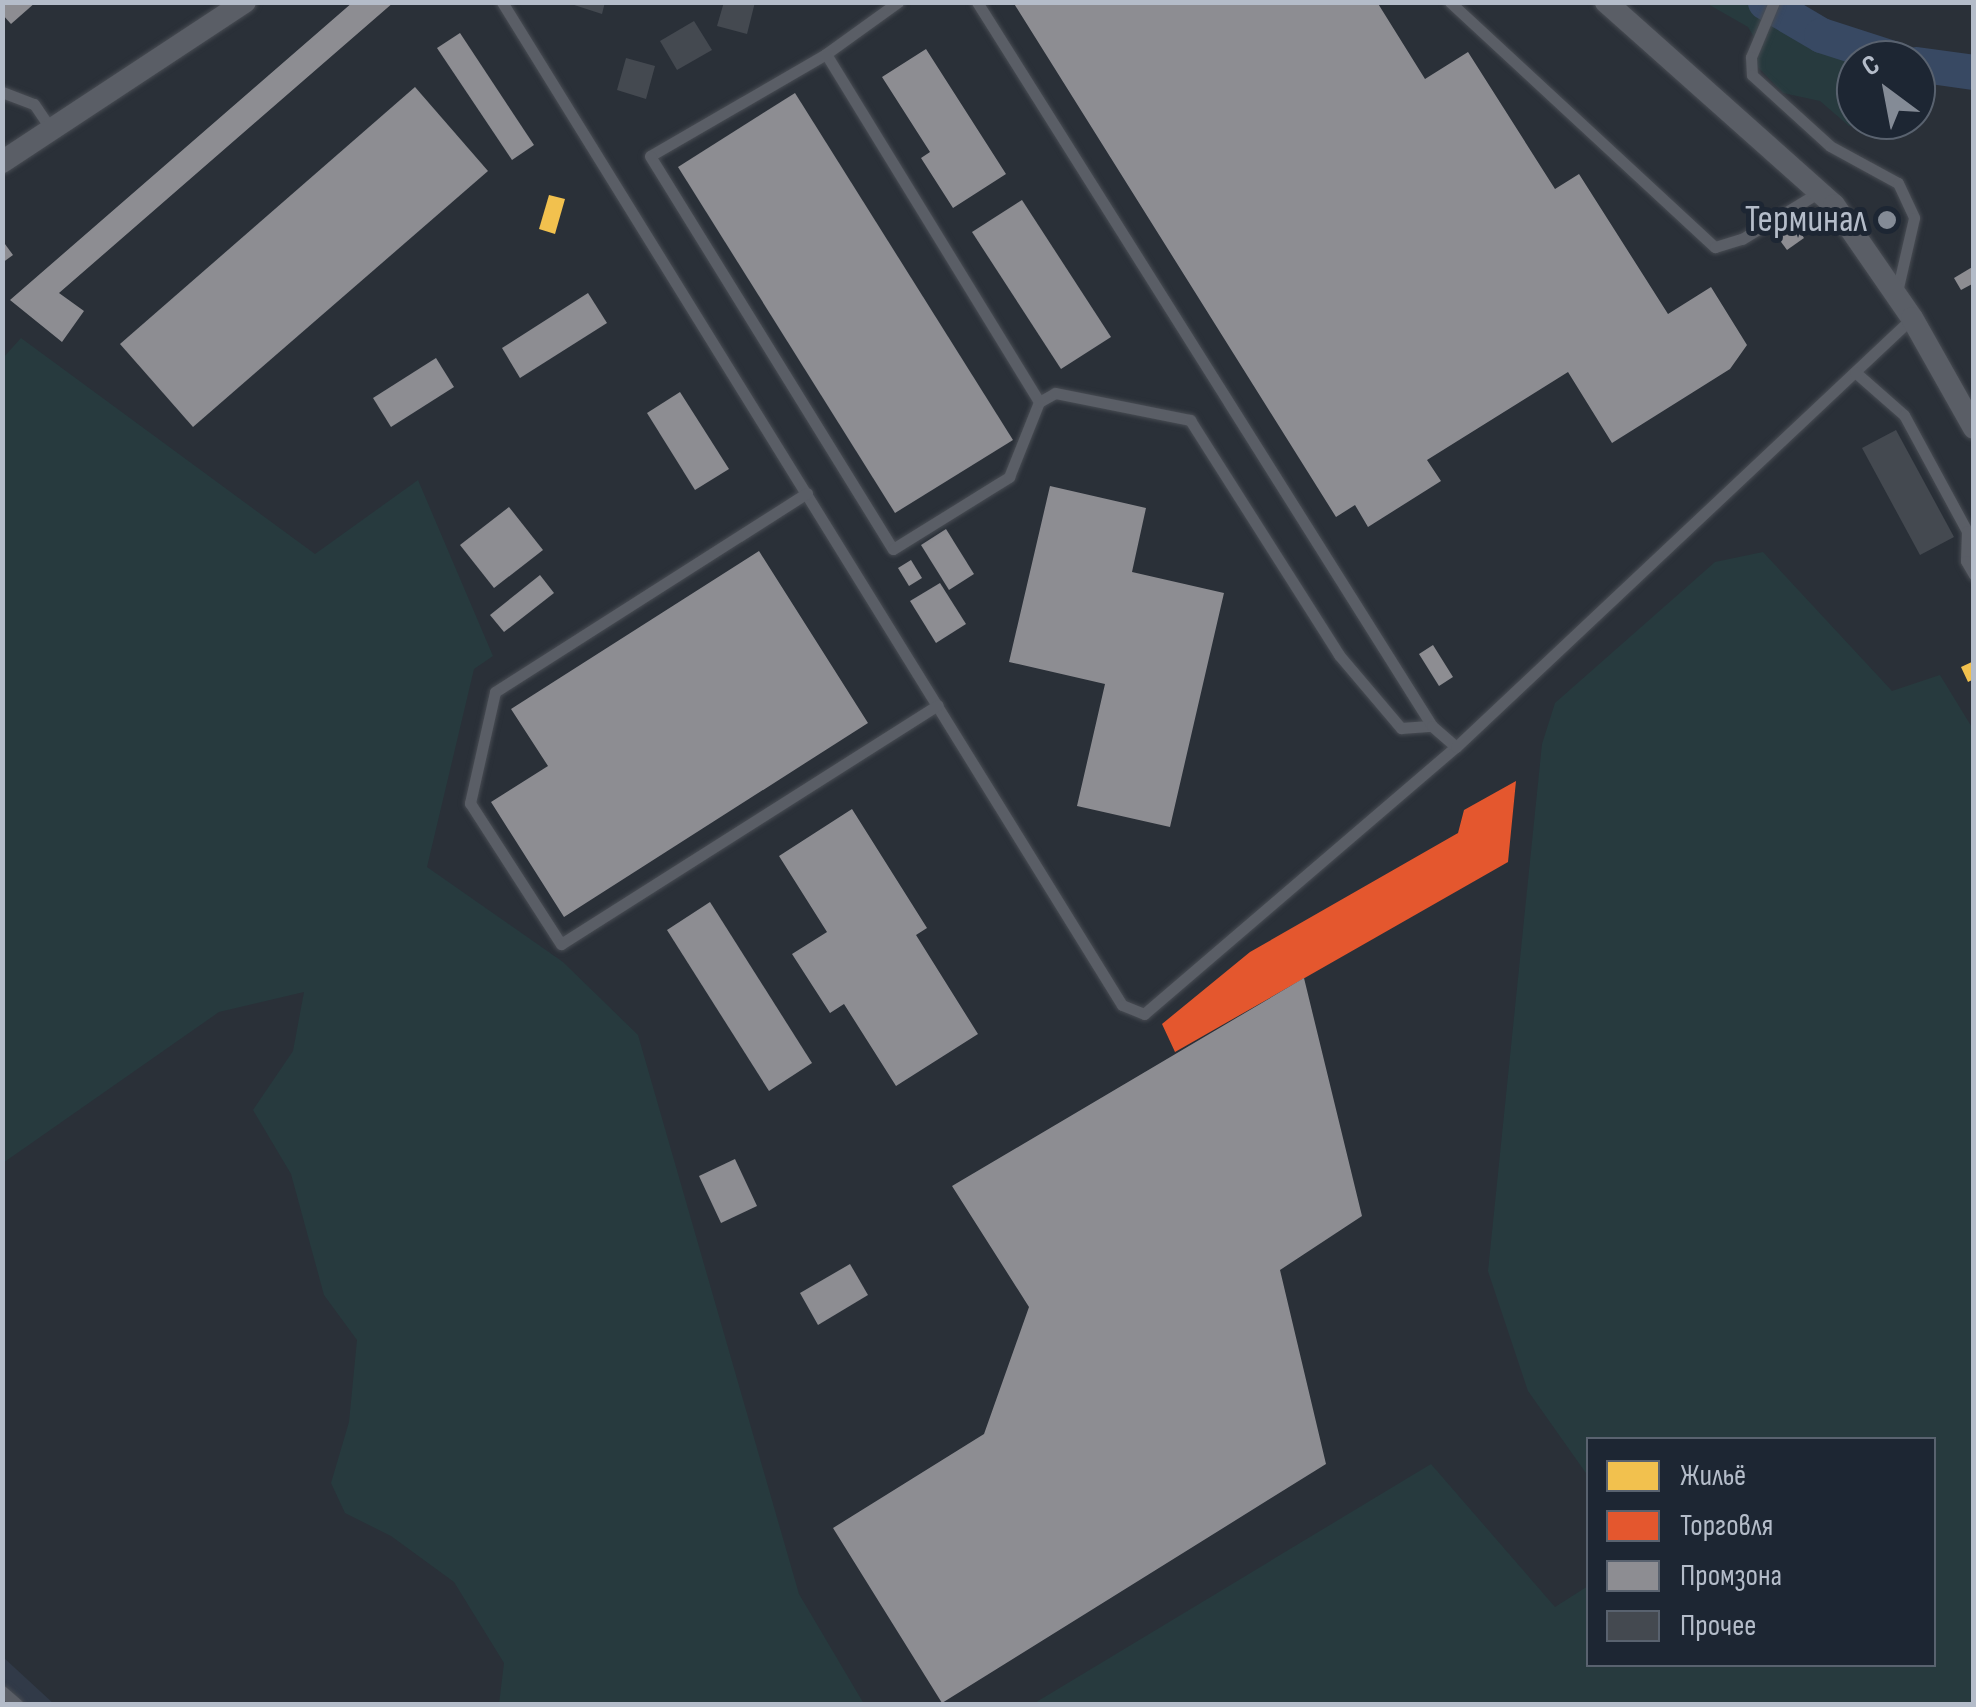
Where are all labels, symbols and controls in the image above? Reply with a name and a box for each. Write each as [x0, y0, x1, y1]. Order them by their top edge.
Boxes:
north arrow [1836, 40, 1936, 140]
text: С [1856, 48, 1886, 84]
place label: Терминал [1745, 197, 1867, 243]
marker: Терминал [1876, 209, 1898, 231]
legend [1586, 1437, 1936, 1667]
text: Жильё [1680, 1458, 1746, 1494]
text: Торговля [1680, 1508, 1773, 1544]
text: Промзона [1680, 1558, 1782, 1594]
text: Прочее [1680, 1608, 1756, 1644]

